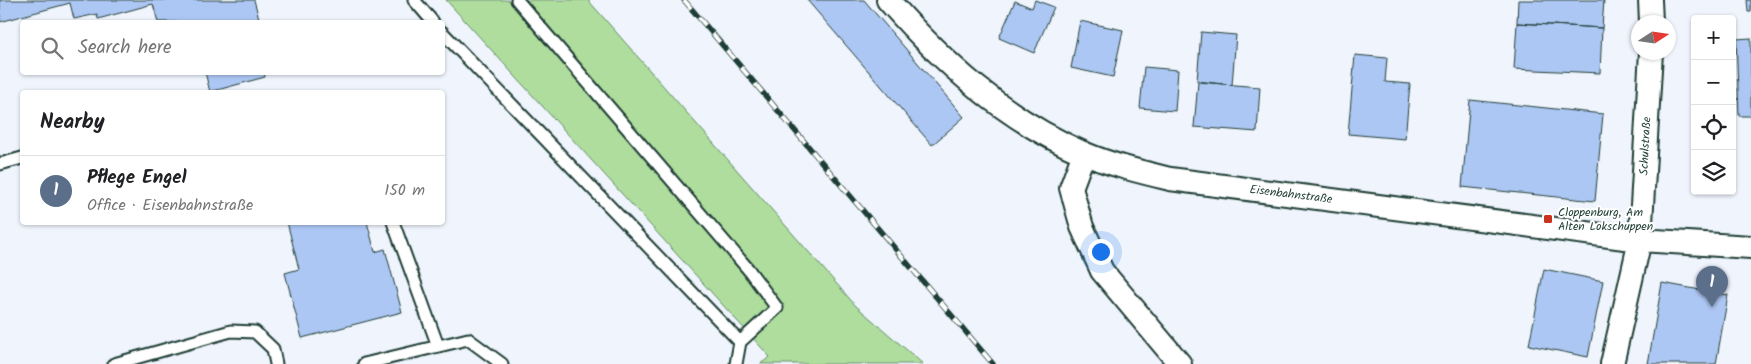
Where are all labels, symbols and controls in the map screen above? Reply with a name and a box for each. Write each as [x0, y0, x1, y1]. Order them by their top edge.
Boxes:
north arrow [1631, 15, 1676, 60]
map controls [1691, 15, 1736, 195]
button: + [1691, 15, 1736, 60]
search box [20, 20, 445, 75]
text: Search here [78, 33, 172, 63]
icon: search [38, 34, 66, 62]
button: − [1691, 60, 1736, 105]
button: locate [1691, 105, 1736, 150]
text: Nearby [40, 106, 105, 139]
street label: Schulstraße [1634, 116, 1657, 176]
button: layers [1691, 150, 1736, 195]
text: Pflege Engel [87, 163, 187, 193]
text: 1 [54, 178, 58, 203]
text: 150 m [384, 178, 425, 203]
street label: Eisenbahnstraße [1248, 180, 1334, 209]
text: Office · Eisenbahnstraße [87, 193, 253, 218]
place label: Cloppenburg, Am Alten Lokschuppen [1558, 203, 1653, 236]
marker: Cloppenburg, Am Alten Lokschuppen [1542, 213, 1554, 225]
your location [1088, 239, 1114, 265]
pin: 1 [1696, 266, 1728, 307]

